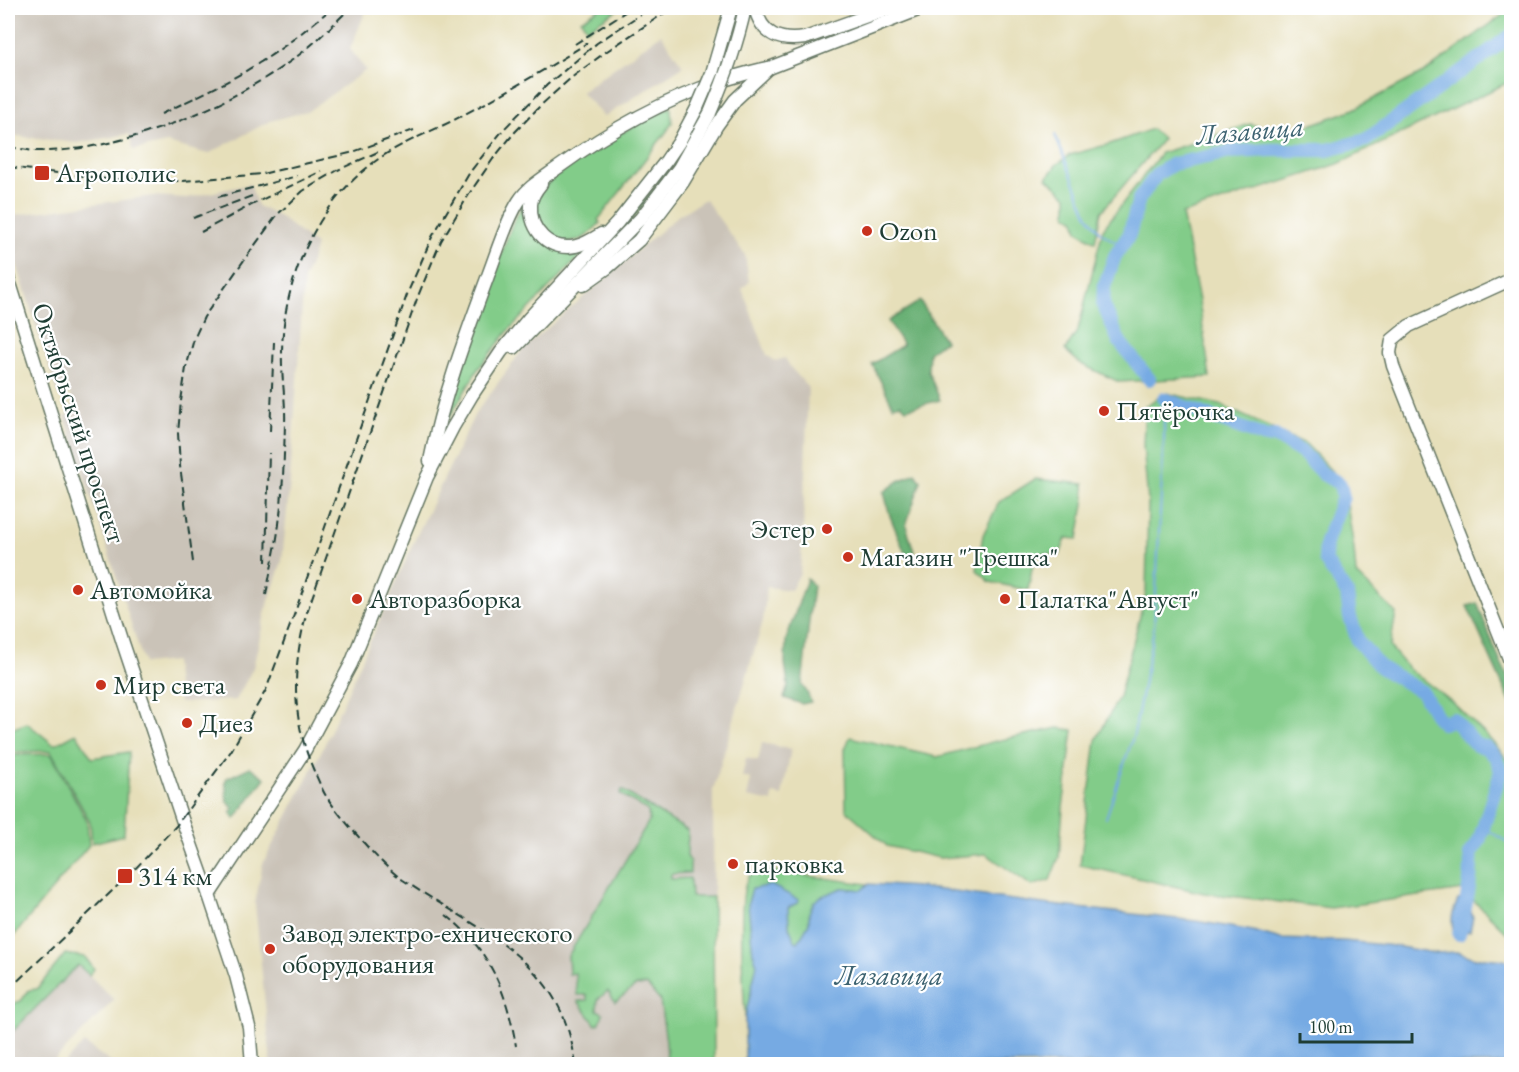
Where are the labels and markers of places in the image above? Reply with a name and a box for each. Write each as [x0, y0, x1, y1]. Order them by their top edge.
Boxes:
place label: Агрополис [55, 155, 176, 190]
marker: Агрополис [33, 164, 51, 182]
place label: Ozon [879, 213, 937, 248]
marker: Ozon [860, 224, 874, 238]
place label: Пятёрочка [1116, 393, 1235, 428]
marker: Пятёрочка [1097, 404, 1111, 418]
place label: Эстер [751, 511, 815, 546]
marker: Эстер [820, 522, 834, 536]
place label: Магазин "Трешка" [860, 539, 1058, 574]
marker: Магазин "Трешка" [841, 550, 855, 564]
place label: Автомойка [89, 572, 212, 607]
place label: Авторазборка [368, 581, 522, 616]
place label: Палатка"Август" [1017, 581, 1199, 616]
marker: Автомойка [71, 583, 85, 597]
marker: Авторазборка [350, 592, 364, 606]
marker: Палатка"Август" [998, 592, 1012, 606]
place label: Мир света [113, 667, 226, 702]
marker: Мир света [94, 678, 108, 692]
place label: Диез [199, 705, 253, 740]
marker: Диез [180, 716, 194, 730]
place label: парковка [745, 846, 844, 881]
marker: парковка [726, 857, 740, 871]
place label: 314 км [138, 858, 212, 893]
marker: 314 км [116, 867, 134, 885]
place label: Завод электро-ехнического оборудования [282, 915, 573, 981]
marker: Завод электро-ехнического оборудования [263, 942, 277, 956]

